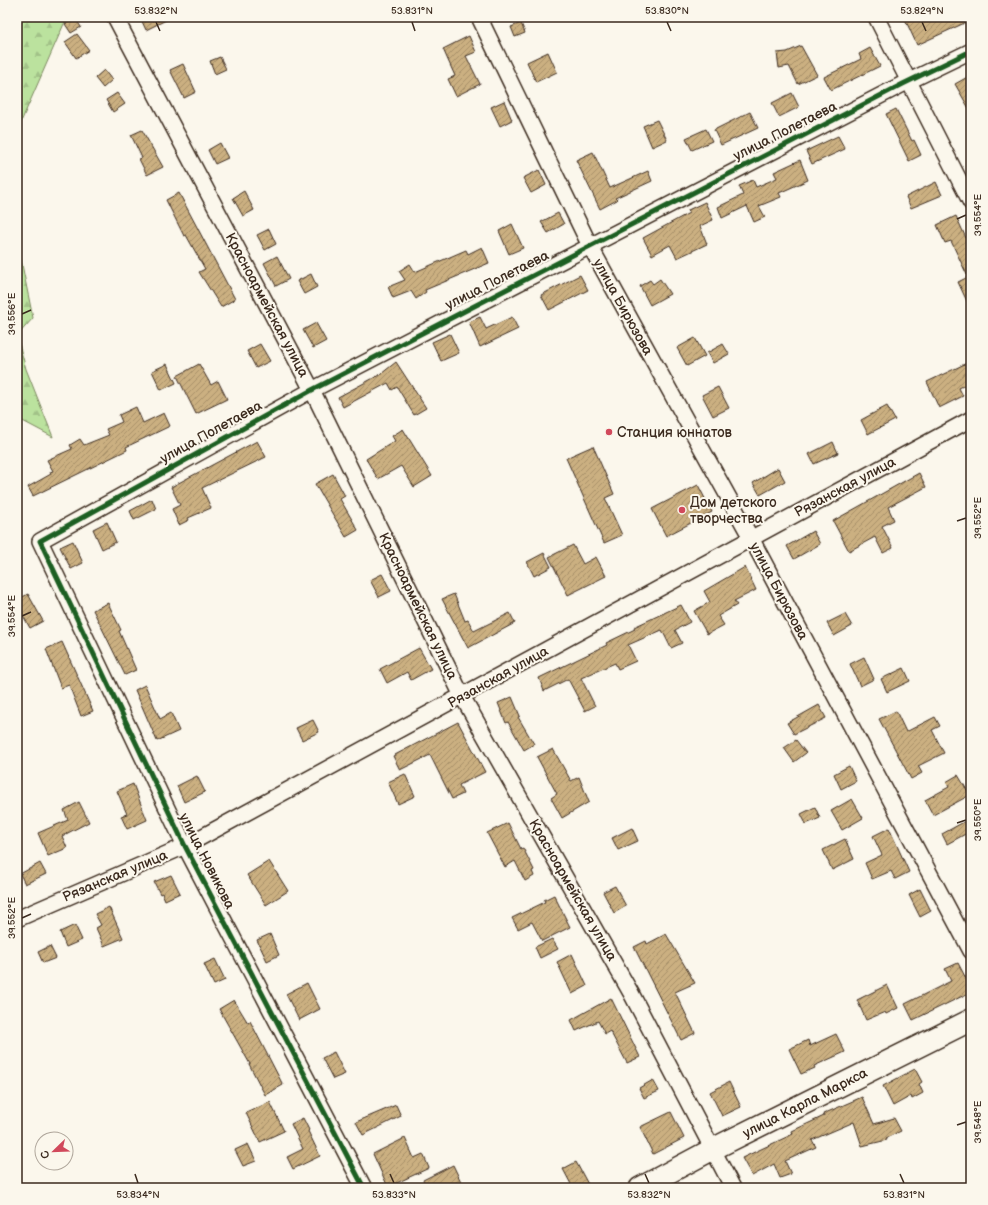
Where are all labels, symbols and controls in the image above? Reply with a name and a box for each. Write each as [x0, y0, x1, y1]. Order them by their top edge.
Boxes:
text: 53.832°N [134, 5, 178, 17]
text: 53.831°N [391, 5, 433, 17]
text: 53.830°N [645, 5, 689, 17]
text: 53.829°N [900, 5, 944, 17]
street label: улица Полетаева [730, 97, 840, 164]
text: 39.554°E [972, 193, 984, 236]
street label: Красноармейская улица [222, 230, 313, 381]
street label: улица Полетаева [442, 246, 552, 313]
street label: улица Бирюзова [589, 256, 657, 359]
text: 39.556°E [6, 292, 18, 335]
street label: улица Полетаева [157, 397, 266, 467]
place label: Станция юннатов [617, 424, 733, 441]
marker: Станция юннатов [604, 427, 614, 437]
street label: Рязанская улица [791, 453, 899, 521]
place label: Дом детского творчества [690, 494, 777, 527]
text: 39.552°E [972, 497, 984, 539]
marker: Дом детского творчества [677, 505, 687, 515]
street label: Красноармейская улица [375, 530, 461, 683]
street label: улица Бирюзова [746, 539, 812, 643]
text: 39.554°E [6, 594, 18, 637]
street label: Рязанская улица [445, 642, 552, 712]
text: 39.550°E [972, 798, 984, 841]
street label: улица Новикова [175, 810, 239, 912]
street label: Красноармейская улица [525, 816, 621, 965]
street label: Рязанская улица [60, 846, 171, 906]
text: 39.552°E [6, 897, 18, 939]
street label: улица Карла Маркса [740, 1064, 871, 1142]
text: 39.548°E [972, 1100, 984, 1143]
north arrow [34, 1131, 74, 1171]
text: С [38, 1148, 53, 1161]
text: 53.834°N [116, 1189, 160, 1201]
text: 53.833°N [372, 1189, 416, 1201]
text: 53.832°N [627, 1189, 671, 1201]
text: 53.831°N [883, 1189, 925, 1201]

